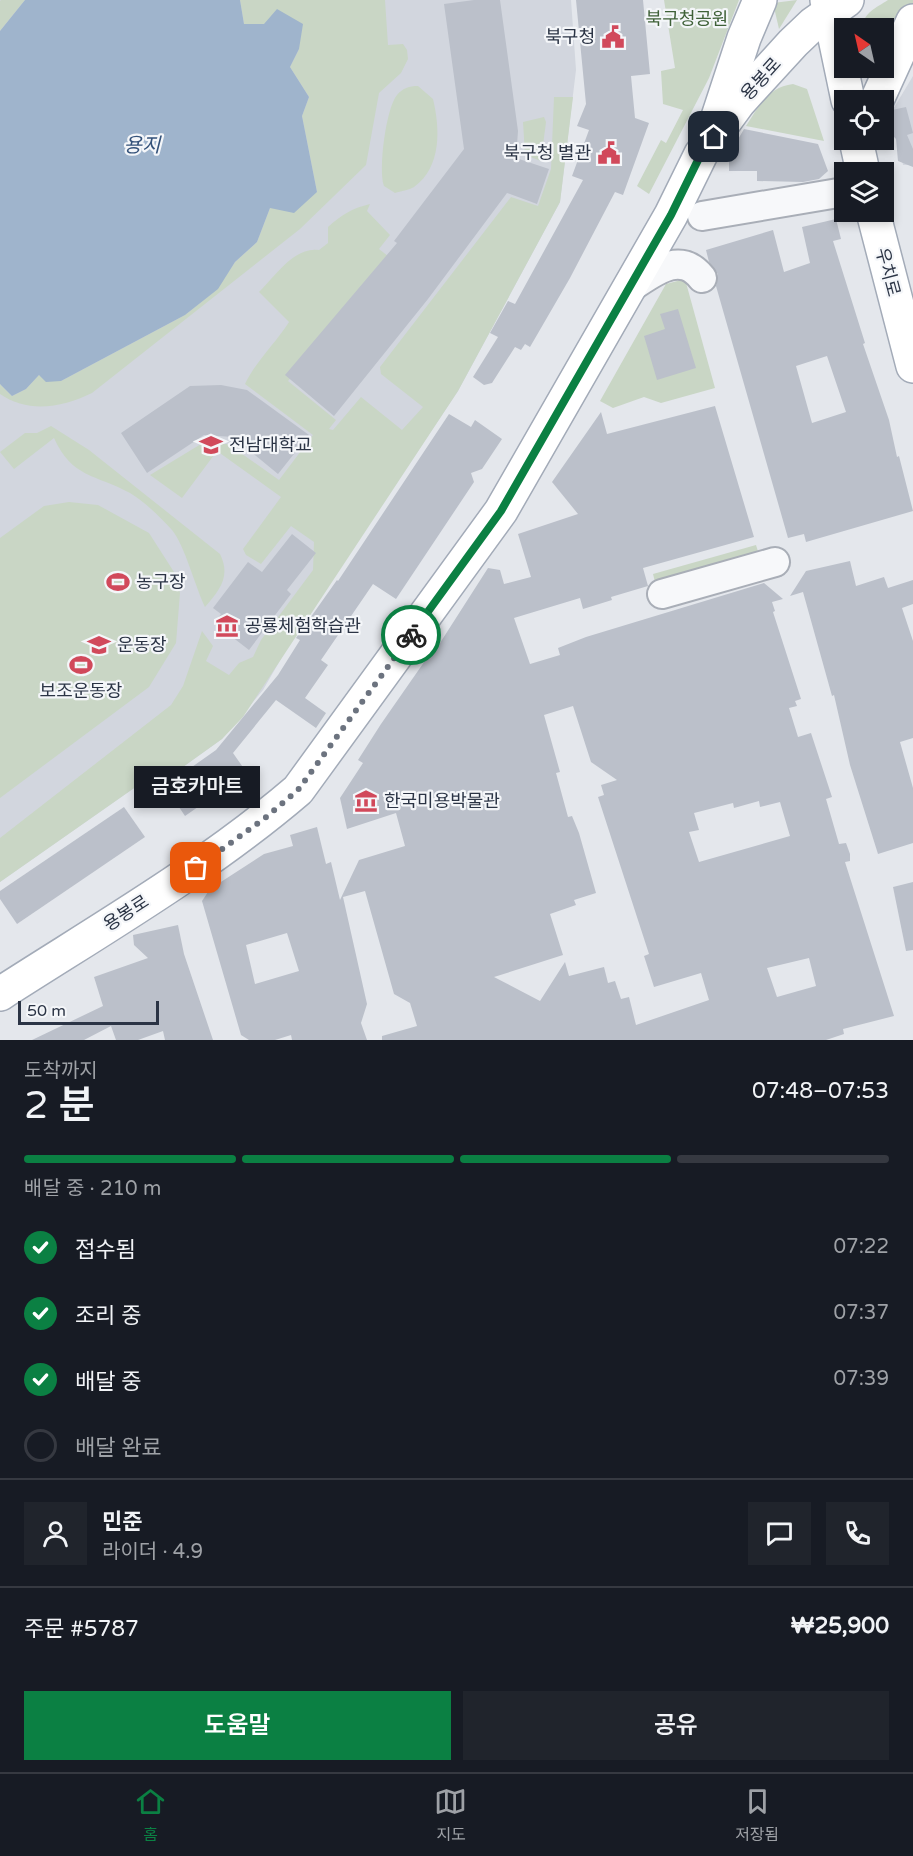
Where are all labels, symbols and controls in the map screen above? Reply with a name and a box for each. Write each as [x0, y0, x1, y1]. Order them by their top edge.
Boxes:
park label: 북구청공원 [646, 8, 728, 30]
north arrow [834, 18, 894, 78]
map controls [834, 18, 894, 222]
public building icon: 북구청 [600, 24, 626, 50]
place label: 북구청 [545, 26, 595, 48]
street label: 용봉로 [736, 53, 786, 105]
button: locate [834, 90, 894, 150]
pin [688, 111, 739, 162]
icon: home [697, 120, 730, 153]
water label: 용지 [124, 134, 162, 158]
public building icon: 북구청 별관 [596, 140, 622, 166]
place label: 북구청 별관 [504, 142, 591, 164]
button: layers [834, 162, 894, 222]
street label: 우치로 [871, 245, 905, 299]
school or university icon: 전남대학교 [198, 432, 224, 458]
place label: 전남대학교 [229, 434, 312, 456]
sports icon: 농구장 [105, 569, 131, 595]
place label: 농구장 [136, 571, 186, 593]
courier [381, 605, 441, 665]
museum icon: 공룡체험학습관 [214, 613, 240, 639]
place label: 공룡체험학습관 [245, 615, 361, 637]
icon: bike [395, 619, 428, 652]
school or university icon: 운동장 [86, 632, 112, 658]
place label: 운동장 [117, 634, 167, 656]
sports icon: 보조운동장 [68, 652, 94, 678]
place label: 보조운동장 [40, 680, 122, 702]
callout: 금호카마트 [133, 766, 259, 808]
text: 금호카마트 [151, 775, 243, 799]
museum icon: 한국미용박물관 [353, 788, 379, 814]
place label: 한국미용박물관 [384, 790, 500, 812]
pin [170, 842, 221, 893]
icon: bag [179, 851, 212, 884]
street label: 용봉로 [99, 890, 153, 936]
scale bar [18, 998, 159, 1025]
text: 50 m [27, 1001, 66, 1021]
text: 도착까지 [24, 1059, 98, 1083]
text: 07:48–07:53 [752, 1078, 889, 1104]
text: 2 분 [24, 1082, 95, 1129]
text: 배달 중 · 210 m [24, 1177, 161, 1201]
icon: check [24, 1231, 57, 1264]
text: 07:22 [834, 1235, 889, 1259]
text: 접수됨 [75, 1237, 136, 1263]
icon: check [24, 1297, 57, 1330]
text: 07:37 [834, 1301, 889, 1325]
text: 조리 중 [75, 1303, 141, 1329]
icon: check [24, 1363, 57, 1396]
text: 07:39 [834, 1367, 889, 1391]
text: 배달 중 [75, 1369, 141, 1395]
text: 배달 완료 [75, 1435, 162, 1461]
button: person [24, 1502, 87, 1565]
button: chat [748, 1502, 811, 1565]
button: phone [826, 1502, 889, 1565]
text: 민준 [102, 1509, 142, 1535]
text: 라이더 · 4.9 [102, 1540, 203, 1564]
text: ₩25,900 [791, 1613, 889, 1639]
text: 주문 #5787 [24, 1616, 139, 1642]
button: 도움말 [24, 1691, 451, 1760]
button: 공유 [463, 1691, 889, 1760]
tab: 홈 [134, 1785, 167, 1845]
tab: 지도 [434, 1785, 467, 1845]
tab: 저장됨 [735, 1785, 779, 1845]

